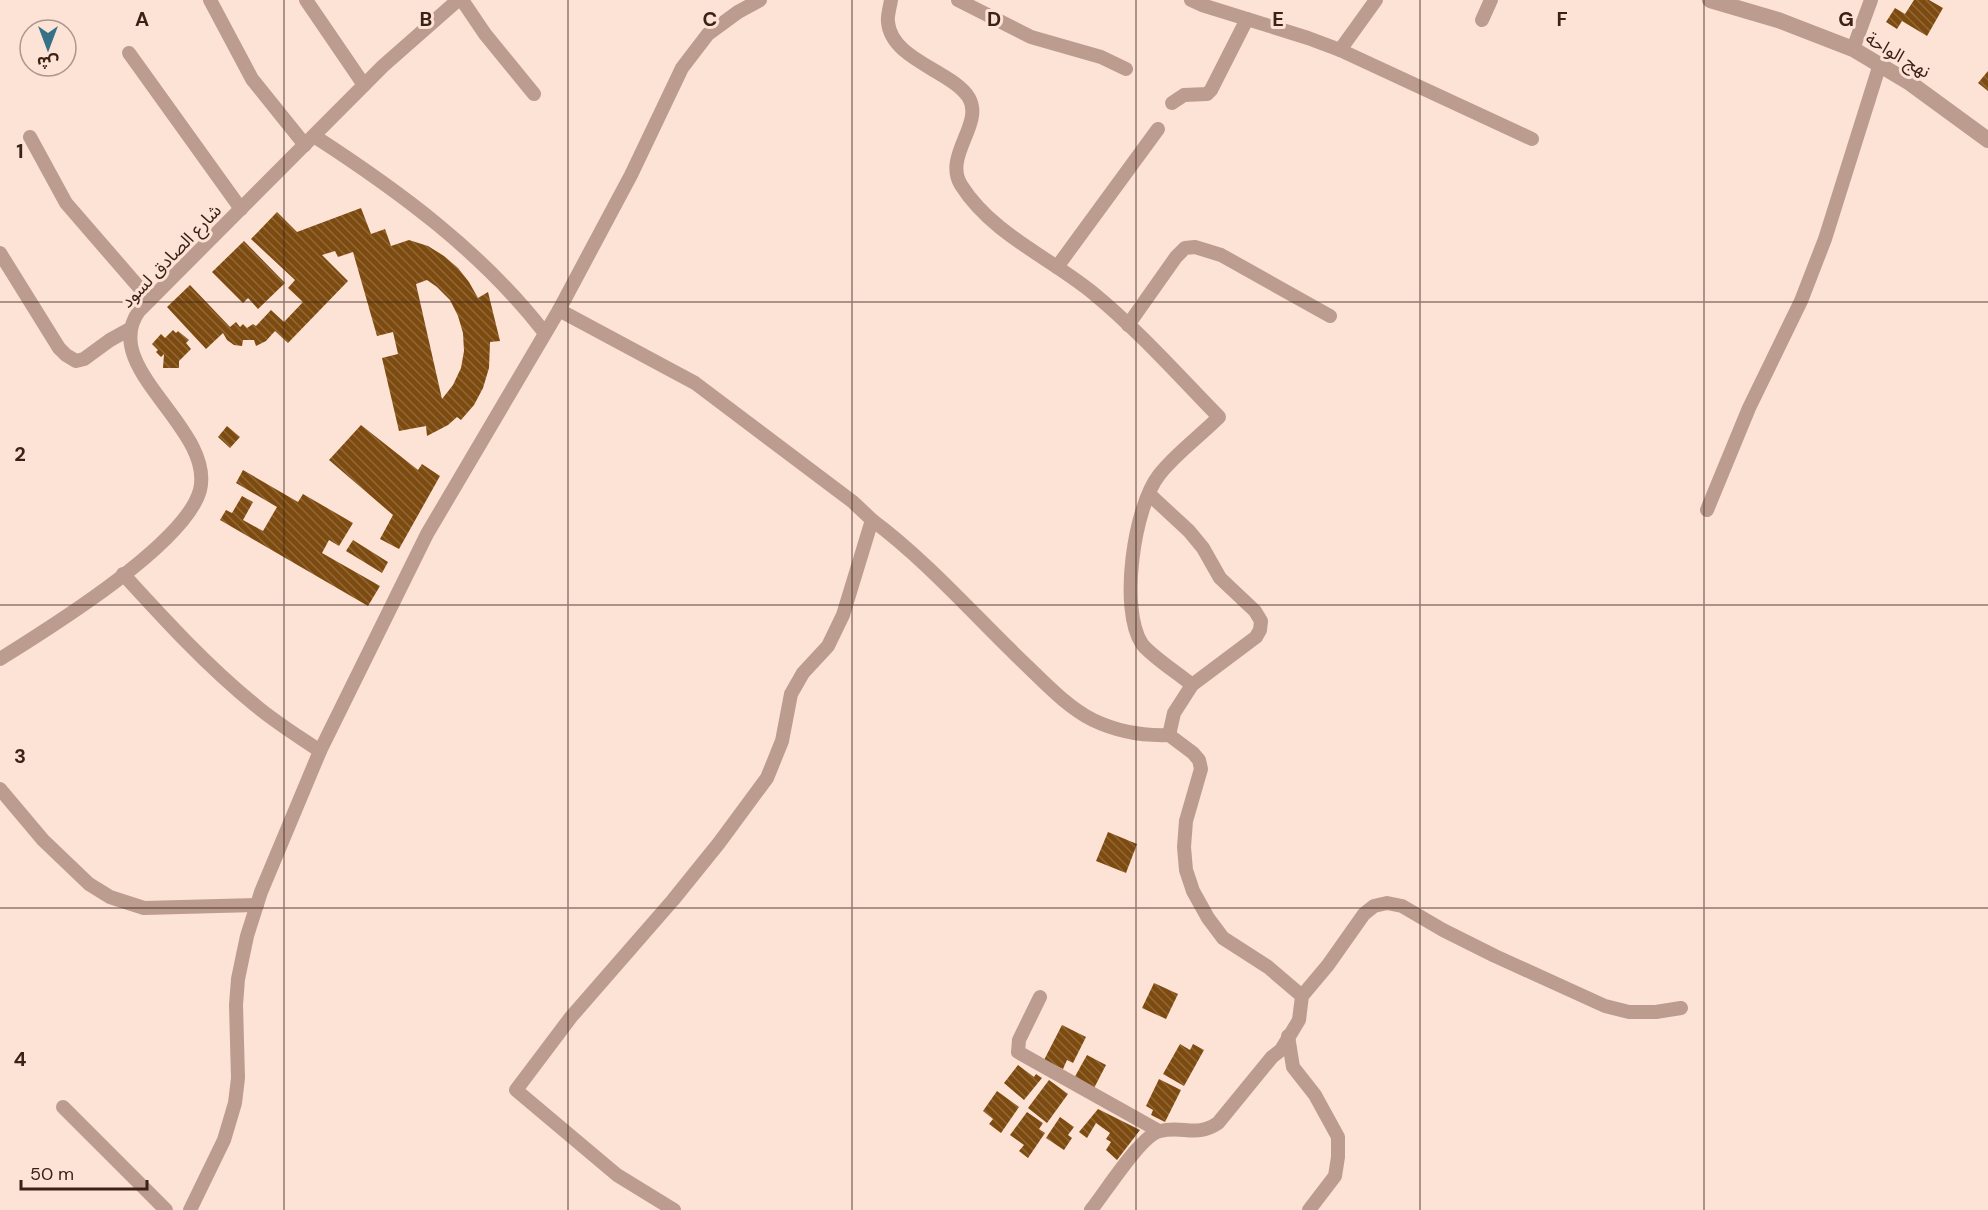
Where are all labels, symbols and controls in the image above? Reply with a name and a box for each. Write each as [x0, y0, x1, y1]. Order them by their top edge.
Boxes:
text: A [135, 6, 149, 32]
text: B [420, 6, 432, 32]
text: C [703, 6, 717, 32]
text: D [987, 6, 1001, 32]
text: E [1272, 6, 1284, 32]
text: F [1556, 6, 1568, 32]
text: G [1838, 6, 1854, 32]
north arrow [18, 18, 78, 78]
street label: نهج الواحة [1861, 26, 1935, 85]
text: ش [37, 52, 59, 73]
text: 1 [16, 138, 24, 164]
street label: شارع الصادق لسود [115, 199, 228, 314]
text: 2 [14, 441, 26, 467]
text: 3 [14, 743, 26, 769]
text: 4 [14, 1046, 27, 1072]
scale bar [21, 1153, 147, 1191]
text: 50 m [30, 1162, 74, 1186]

